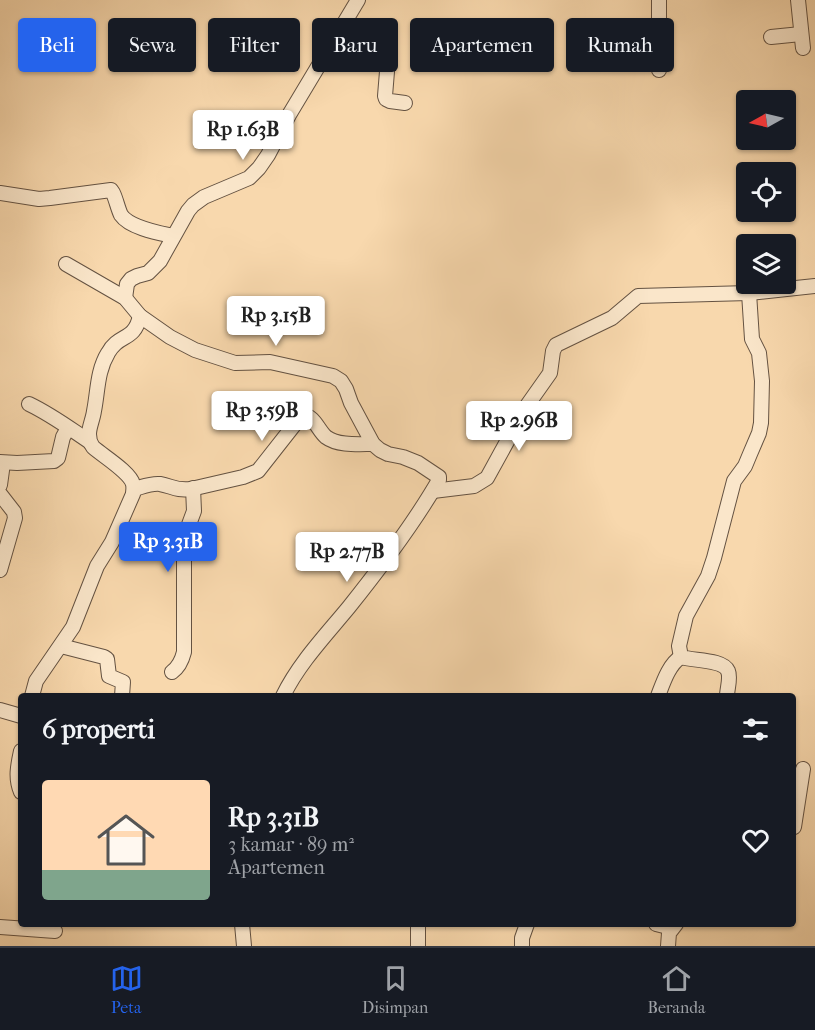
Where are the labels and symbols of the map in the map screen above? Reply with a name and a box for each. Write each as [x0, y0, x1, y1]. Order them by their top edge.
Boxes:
north arrow [736, 90, 796, 150]
pin: Rp 1.63B [181, 110, 305, 161]
pin: Rp 3.15B [214, 296, 338, 347]
pin: Rp 3.59B [200, 391, 324, 442]
pin: Rp 2.96B [457, 401, 581, 452]
pin: Rp 3.31B [106, 522, 230, 573]
pin: Rp 2.77B [285, 532, 409, 583]

